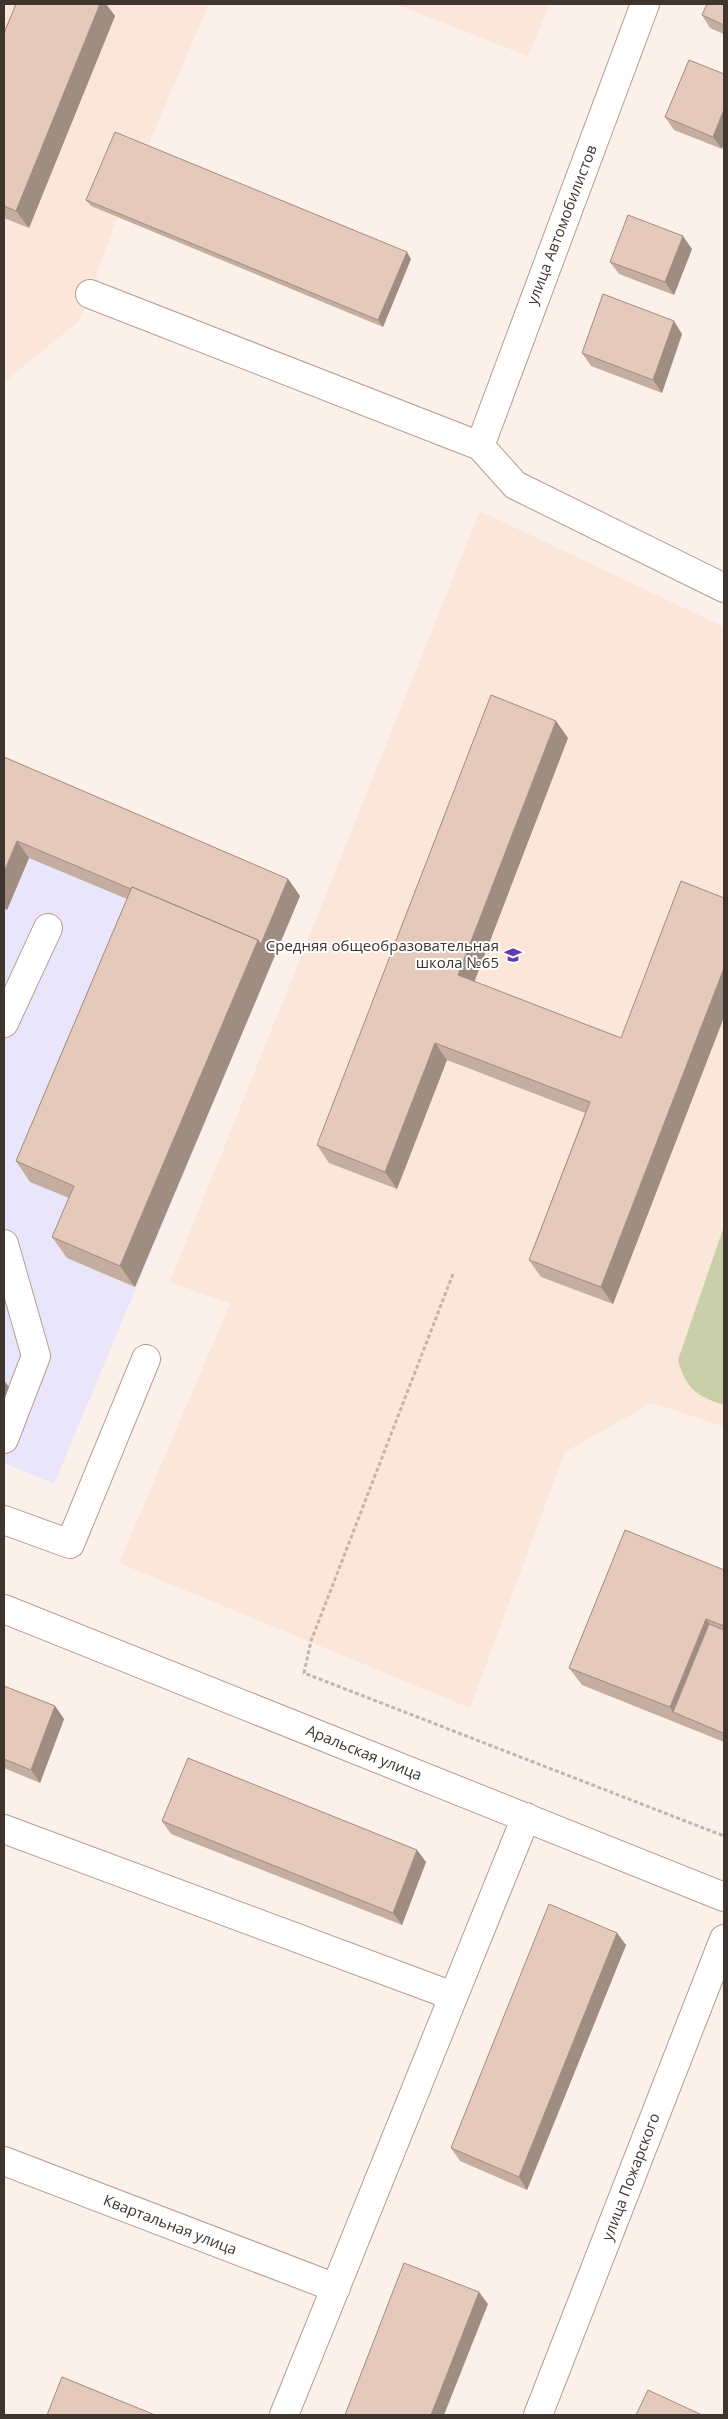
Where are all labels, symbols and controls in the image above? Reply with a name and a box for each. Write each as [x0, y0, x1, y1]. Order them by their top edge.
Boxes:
street label: улица Автомобилистов [521, 142, 601, 308]
place label: Средняя общеобразовательная школа №65 [266, 935, 499, 972]
school or university icon: Средняя общеобразовательная школа №65 [503, 945, 523, 965]
street label: Аральская улица [303, 1720, 425, 1784]
street label: улица Пожарского [597, 2110, 664, 2243]
street label: Квартальная улица [101, 2189, 240, 2259]

